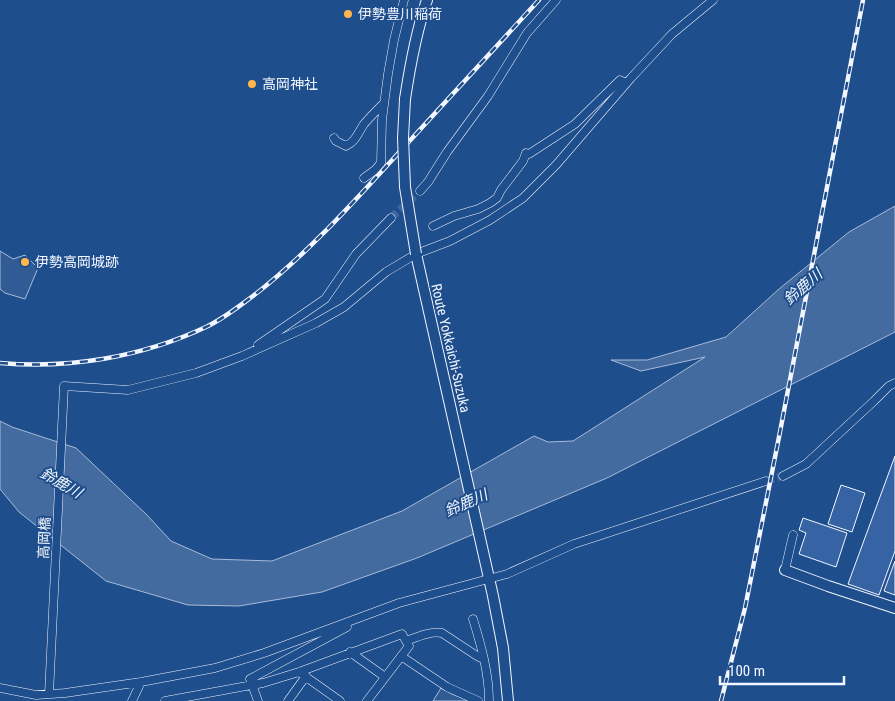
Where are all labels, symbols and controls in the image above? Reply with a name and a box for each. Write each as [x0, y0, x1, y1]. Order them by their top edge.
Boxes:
place label: 伊勢豊川稲荷 [358, 6, 442, 22]
marker: 伊勢豊川稲荷 [342, 8, 354, 20]
place label: 高岡神社 [262, 76, 318, 92]
marker: 高岡神社 [246, 78, 258, 90]
place label: 伊勢高岡城跡 [35, 254, 119, 270]
marker: 伊勢高岡城跡 [19, 256, 31, 268]
water label: 鈴鹿川 [780, 264, 827, 309]
street label: Route Yokkaichi-Suzuka [428, 282, 474, 414]
water label: 鈴鹿川 [37, 464, 87, 503]
water label: 鈴鹿川 [442, 485, 492, 520]
street label: 高岡橋 [35, 517, 53, 559]
scale bar [720, 654, 844, 686]
text: 100 m [728, 662, 765, 680]

